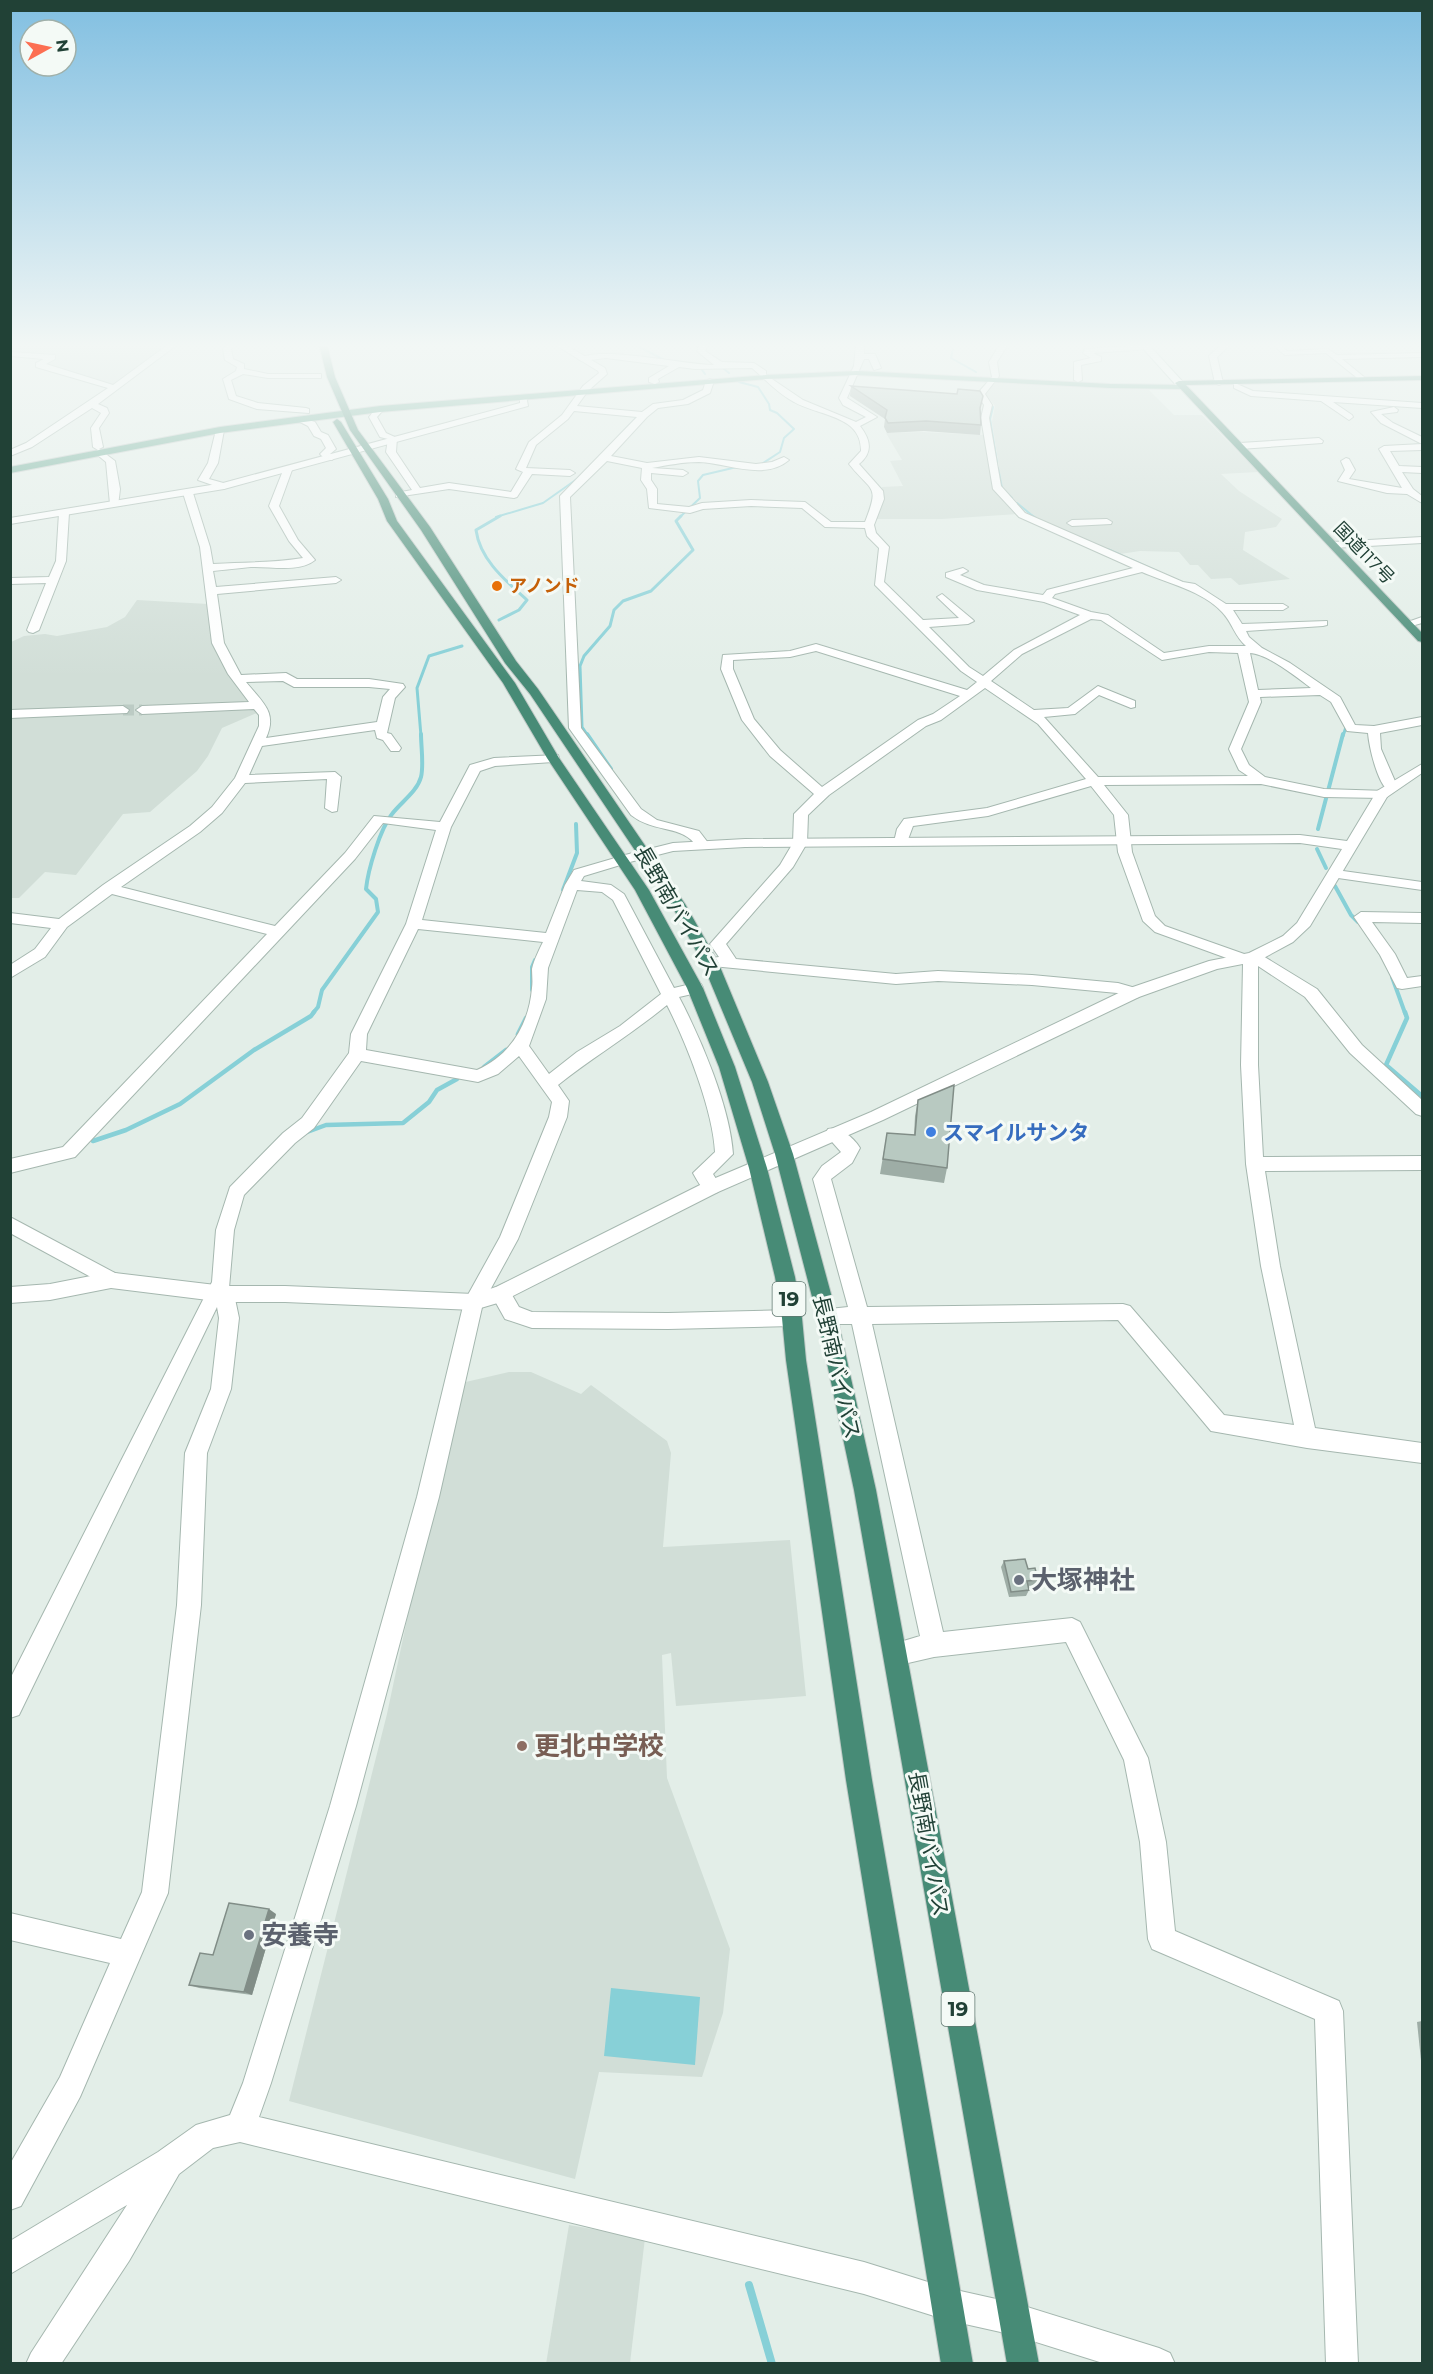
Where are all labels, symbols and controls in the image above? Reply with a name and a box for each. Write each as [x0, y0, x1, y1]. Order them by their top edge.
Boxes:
north arrow [18, 18, 78, 78]
text: N [52, 38, 73, 54]
street label: 国道117号 [1329, 517, 1399, 589]
place label: アノンド [509, 575, 579, 597]
marker: アノンド [490, 579, 504, 593]
street label: 長野南バイパス [630, 841, 724, 981]
place label: スマイルサンタ [943, 1120, 1089, 1145]
marker: スマイルサンタ [924, 1125, 938, 1139]
road number: 19 [772, 1282, 806, 1316]
street label: 長野南バイパス [808, 1293, 866, 1441]
place label: 大塚神社 [1031, 1564, 1135, 1596]
marker: 大塚神社 [1012, 1573, 1026, 1587]
place label: 更北中学校 [534, 1730, 664, 1762]
marker: 更北中学校 [515, 1739, 529, 1753]
street label: 長野南バイパス [904, 1770, 954, 1918]
place label: 安養寺 [261, 1919, 339, 1951]
marker: 安養寺 [242, 1928, 256, 1942]
road number: 19 [942, 1992, 974, 2026]

